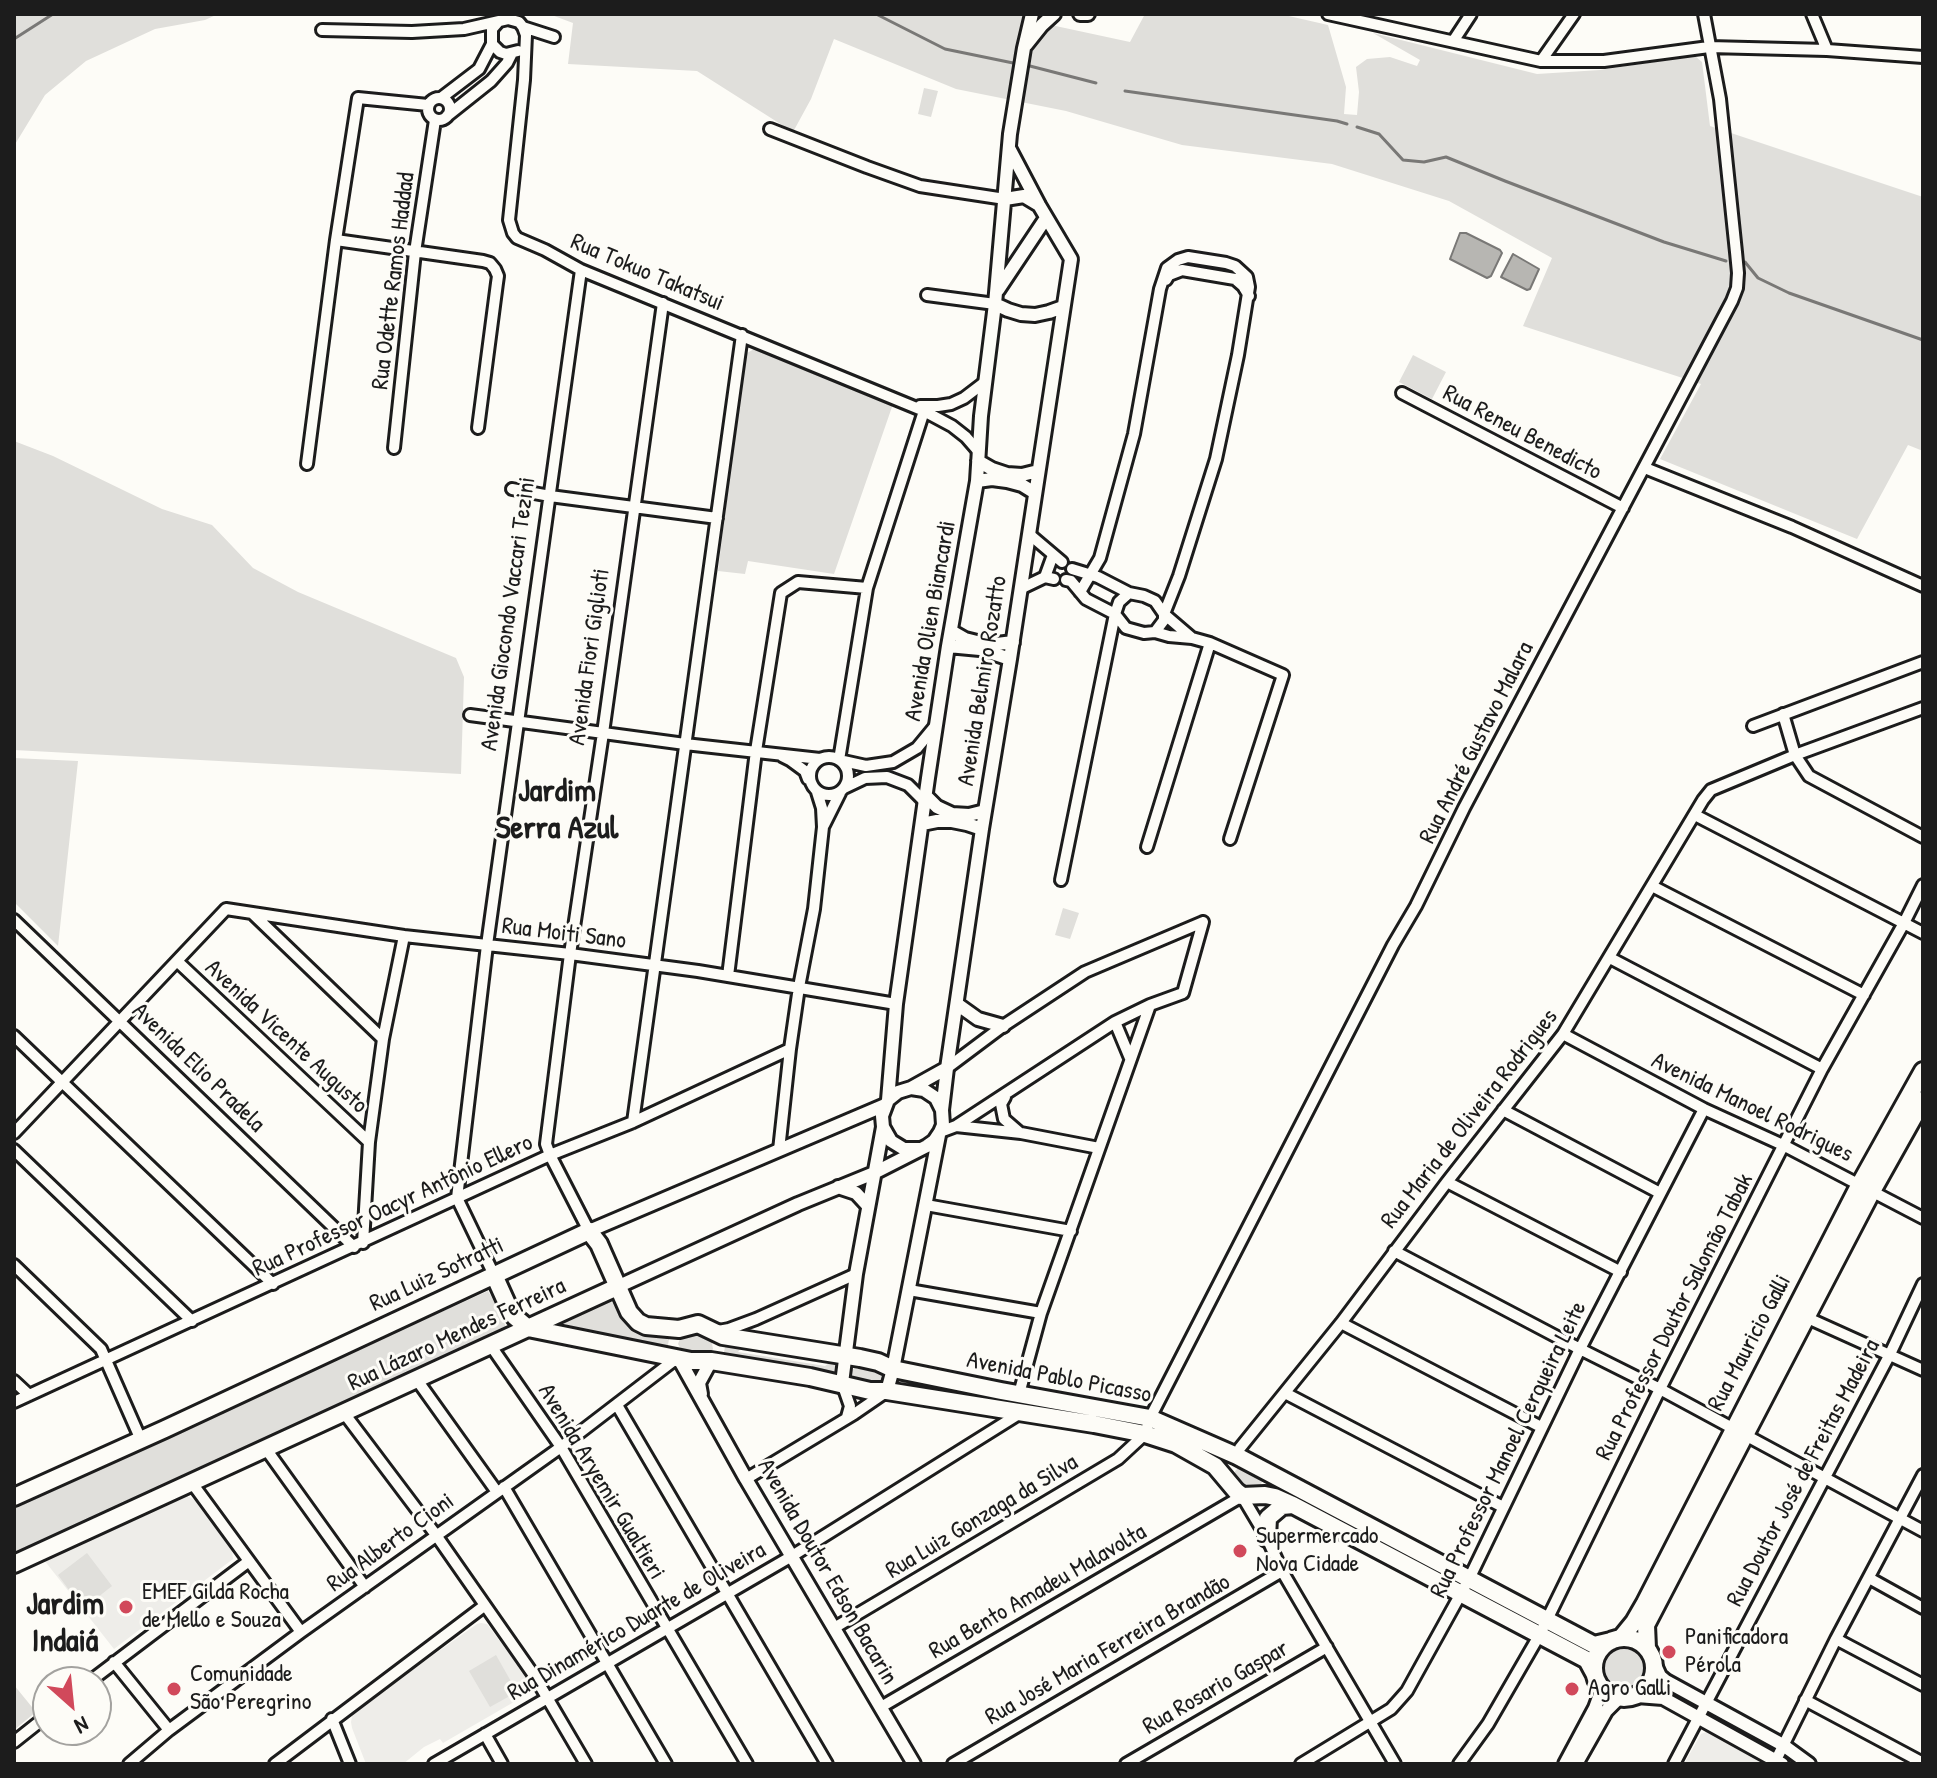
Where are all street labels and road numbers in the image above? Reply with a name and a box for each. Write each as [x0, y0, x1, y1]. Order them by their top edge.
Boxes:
street label: Rua Odette Ramos Haddad [366, 171, 422, 391]
street label: Rua Tokuo Takatsui [566, 228, 728, 318]
street label: Rua Reneu Benedicto [1438, 379, 1606, 487]
street label: Avenida Giocondo Vaccari Tezini [476, 475, 542, 753]
street label: Avenida Olien Biancardi [899, 519, 963, 723]
street label: Avenida Fiori Giglioti [563, 567, 617, 747]
street label: Avenida Belmiro Rozatto [952, 574, 1014, 788]
street label: Rua André Gustavo Malara [1414, 637, 1540, 849]
street label: Rua Moiti Sano [500, 912, 628, 956]
street label: Avenida Vicente Augusto [199, 954, 373, 1120]
street label: Avenida Elio Pradela [125, 997, 271, 1139]
street label: Rua Maria de Oliveira Rodrigues [1375, 1004, 1565, 1234]
street label: Avenida Manoel Rodrigues [1647, 1047, 1857, 1169]
street label: Rua Professor Oacyr Antônio Ellero [249, 1128, 537, 1284]
street label: Rua Professor Doutor Salomão Tabak [1590, 1169, 1760, 1465]
street label: Rua Luiz Sotratti [365, 1231, 509, 1319]
street label: Rua Mauricio Galli [1702, 1270, 1798, 1416]
street label: Rua Lázaro Mendes Ferreira [344, 1272, 570, 1398]
street label: Rua Professor Manoel Cerqueira Leite [1425, 1297, 1593, 1603]
street label: Rua Doutor José de Freitas Madeira [1721, 1335, 1887, 1611]
street label: Avenida Pablo Picasso [964, 1346, 1154, 1410]
street label: Avenida Aryemir Gualtieri [531, 1379, 671, 1585]
street label: Rua Luiz Gonzaga da Silva [881, 1448, 1083, 1586]
street label: Avenida Doutor Edson Bacarin [751, 1454, 903, 1690]
street label: Rua Alberto Cioni [322, 1487, 460, 1599]
street label: Rua Bento Amadeu Malavolta [924, 1518, 1152, 1666]
street label: Rua Dinamérico Duarte de Oliveira [503, 1536, 771, 1708]
street label: Rua José Maria Ferreira Brandão [981, 1568, 1235, 1732]
street label: Rua Rosario Gaspar [1138, 1635, 1294, 1741]

